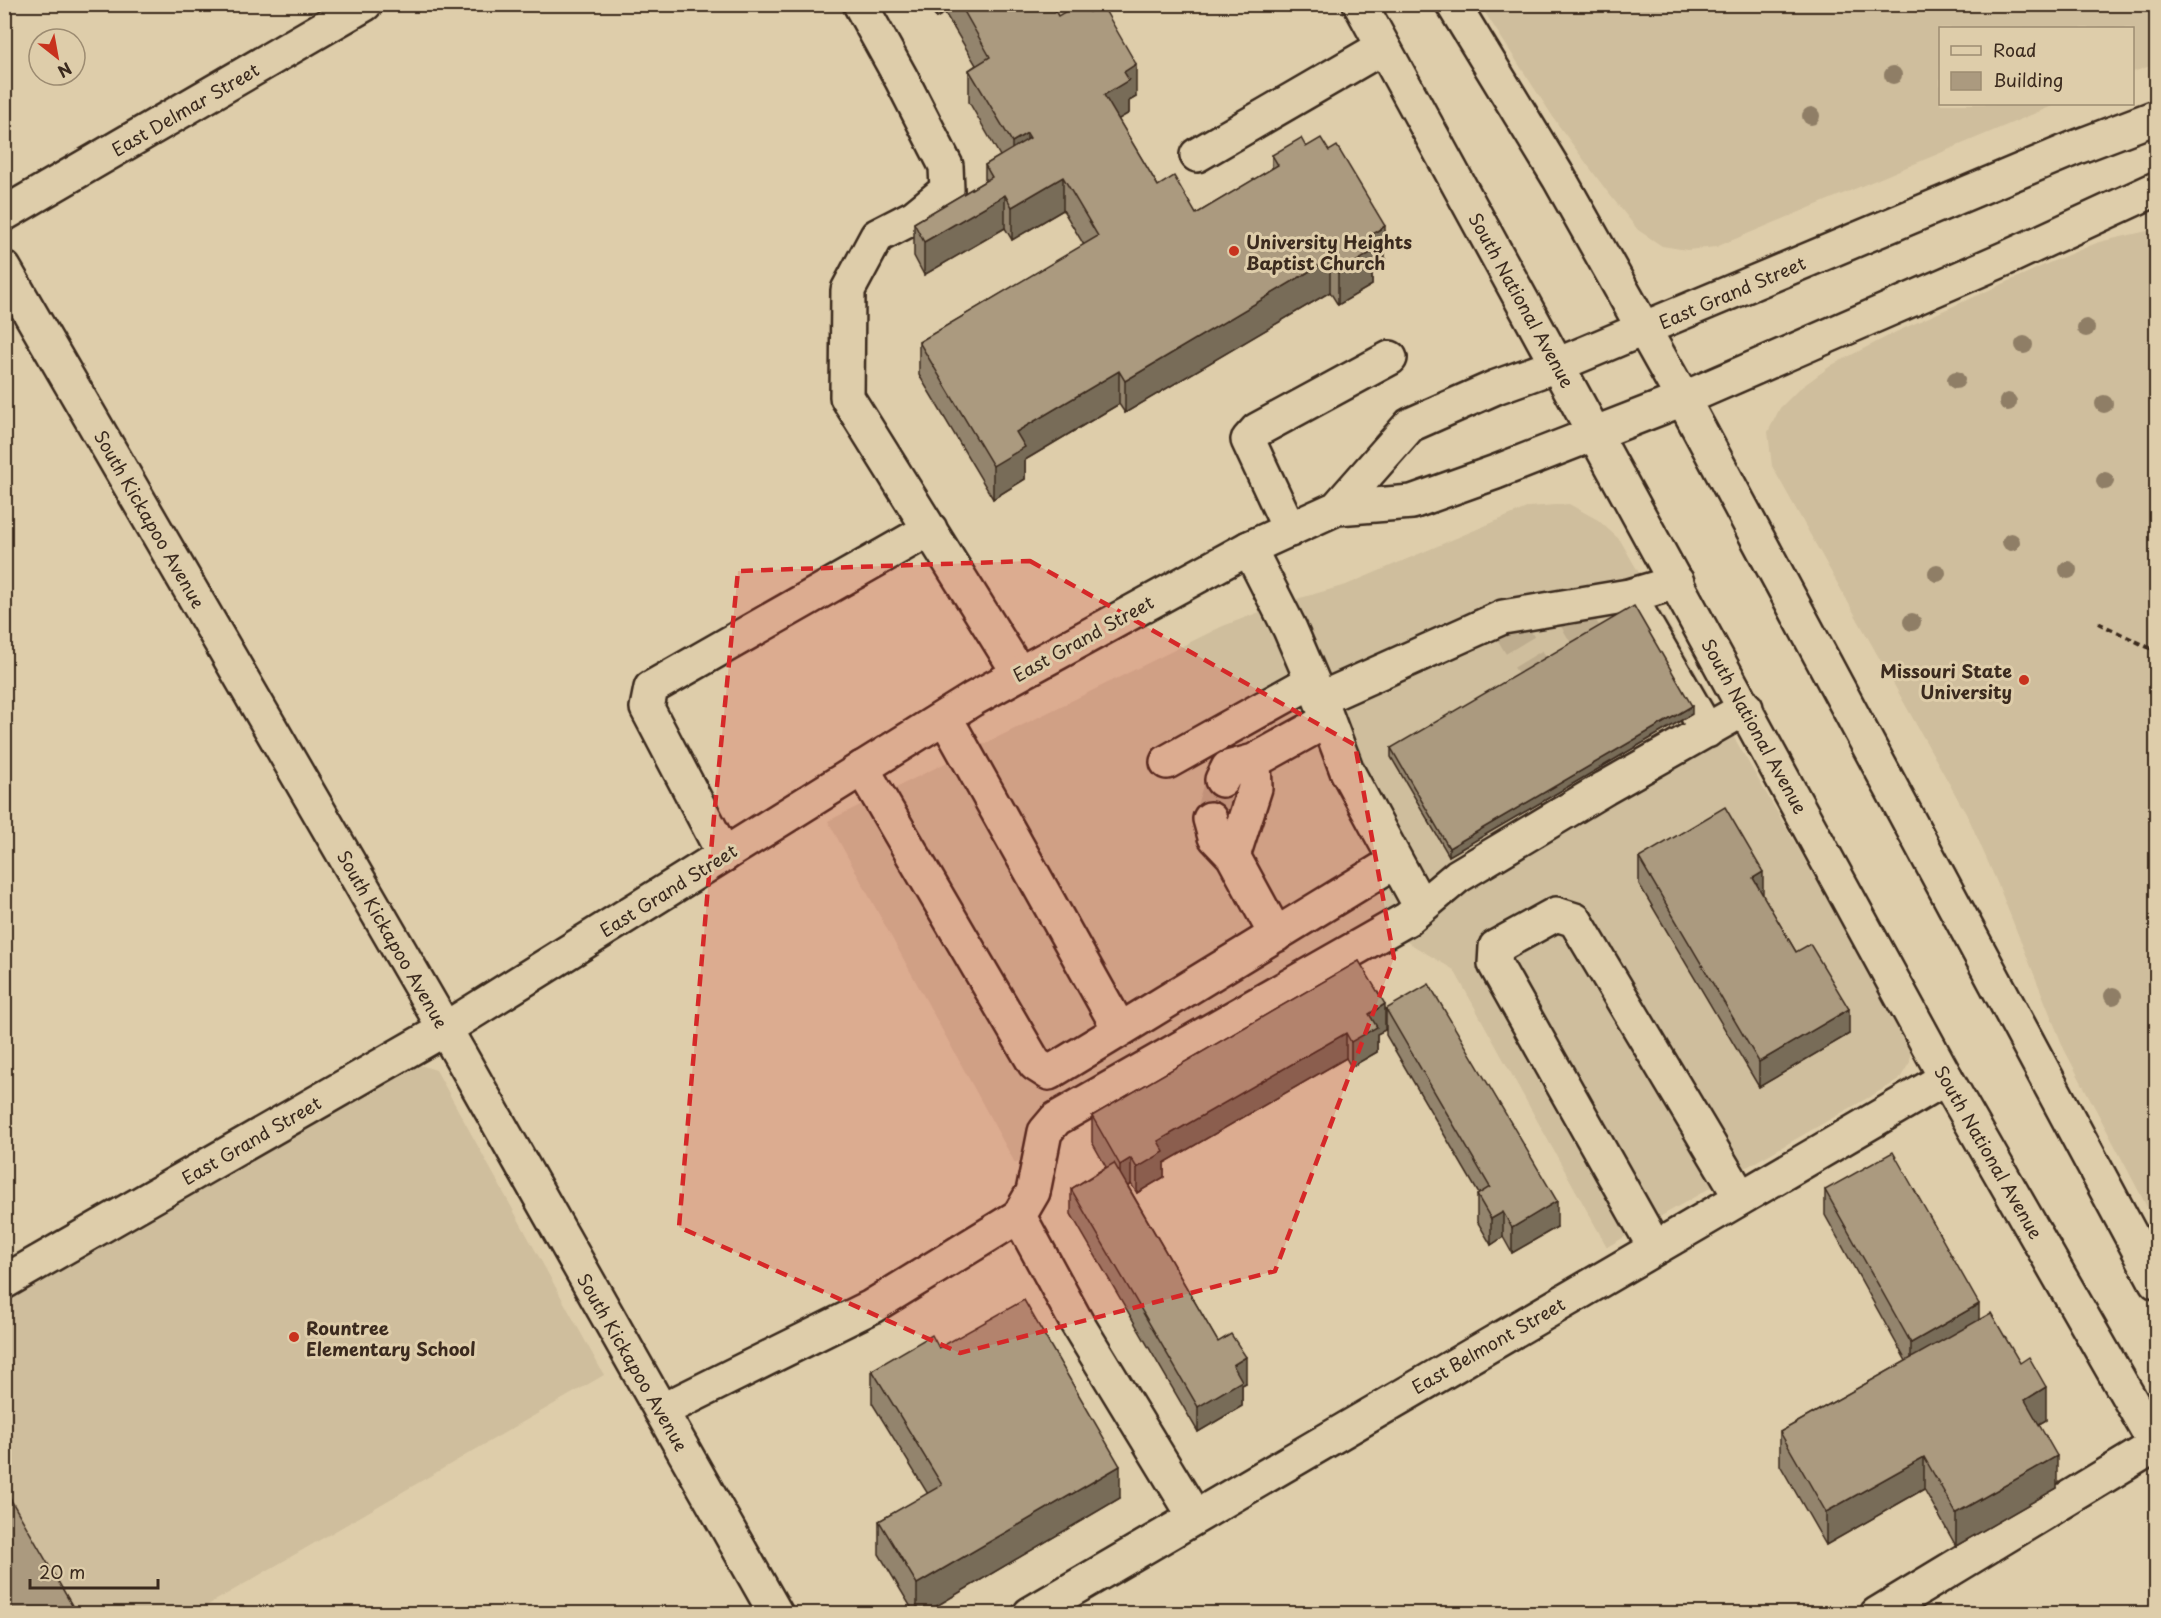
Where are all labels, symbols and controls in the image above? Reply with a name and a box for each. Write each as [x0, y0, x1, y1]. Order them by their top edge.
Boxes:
north arrow [27, 27, 87, 87]
legend [1939, 27, 2134, 105]
text: Road [1993, 36, 2037, 63]
street label: East Delmar Street [106, 56, 264, 162]
text: N [54, 57, 77, 84]
text: Building [1993, 66, 2063, 93]
street label: South National Avenue [1463, 208, 1582, 393]
place label: University Heights Baptist Church [1246, 228, 1412, 276]
marker: University Heights Baptist Church [1227, 244, 1241, 258]
street label: East Grand Street [1654, 249, 1810, 335]
street label: South Kickapoo Avenue [88, 425, 212, 613]
street label: East Grand Street [1008, 588, 1158, 688]
street label: South National Avenue [1696, 634, 1815, 819]
place label: Missouri State University [1880, 657, 2012, 705]
marker: Missouri State University [2017, 673, 2031, 687]
street label: East Grand Street [594, 837, 742, 943]
street label: South Kickapoo Avenue [331, 845, 455, 1033]
street label: South National Avenue [1928, 1060, 2050, 1244]
street label: East Grand Street [176, 1089, 326, 1191]
street label: South Kickapoo Avenue [571, 1268, 695, 1456]
street label: East Belmont Street [1406, 1290, 1570, 1400]
place label: Rountree Elementary School [306, 1314, 476, 1362]
marker: Rountree Elementary School [287, 1330, 301, 1344]
scale bar [30, 1552, 158, 1590]
text: 20 m [39, 1558, 85, 1585]

